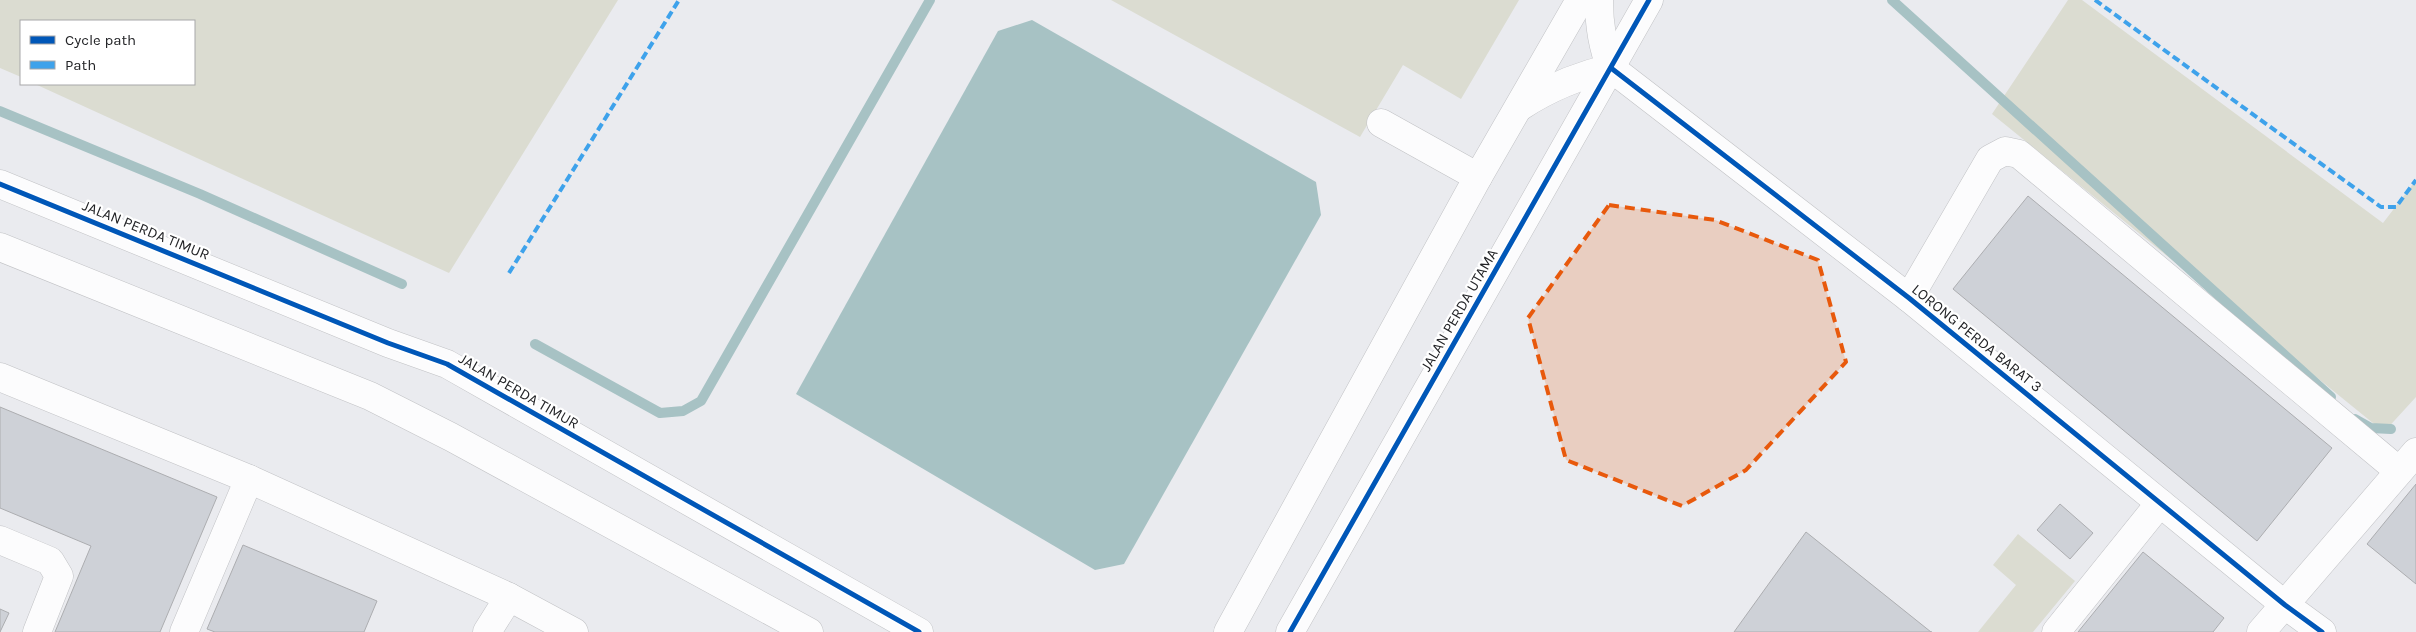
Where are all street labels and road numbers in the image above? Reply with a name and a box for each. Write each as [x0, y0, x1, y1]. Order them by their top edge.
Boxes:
street label: JALAN PERDA TIMUR [80, 196, 212, 264]
street label: JALAN PERDA UTAMA [1417, 245, 1502, 375]
street label: LORONG PERDA BARAT 3 [1908, 280, 2046, 396]
street label: JALAN PERDA TIMUR [456, 349, 582, 433]

